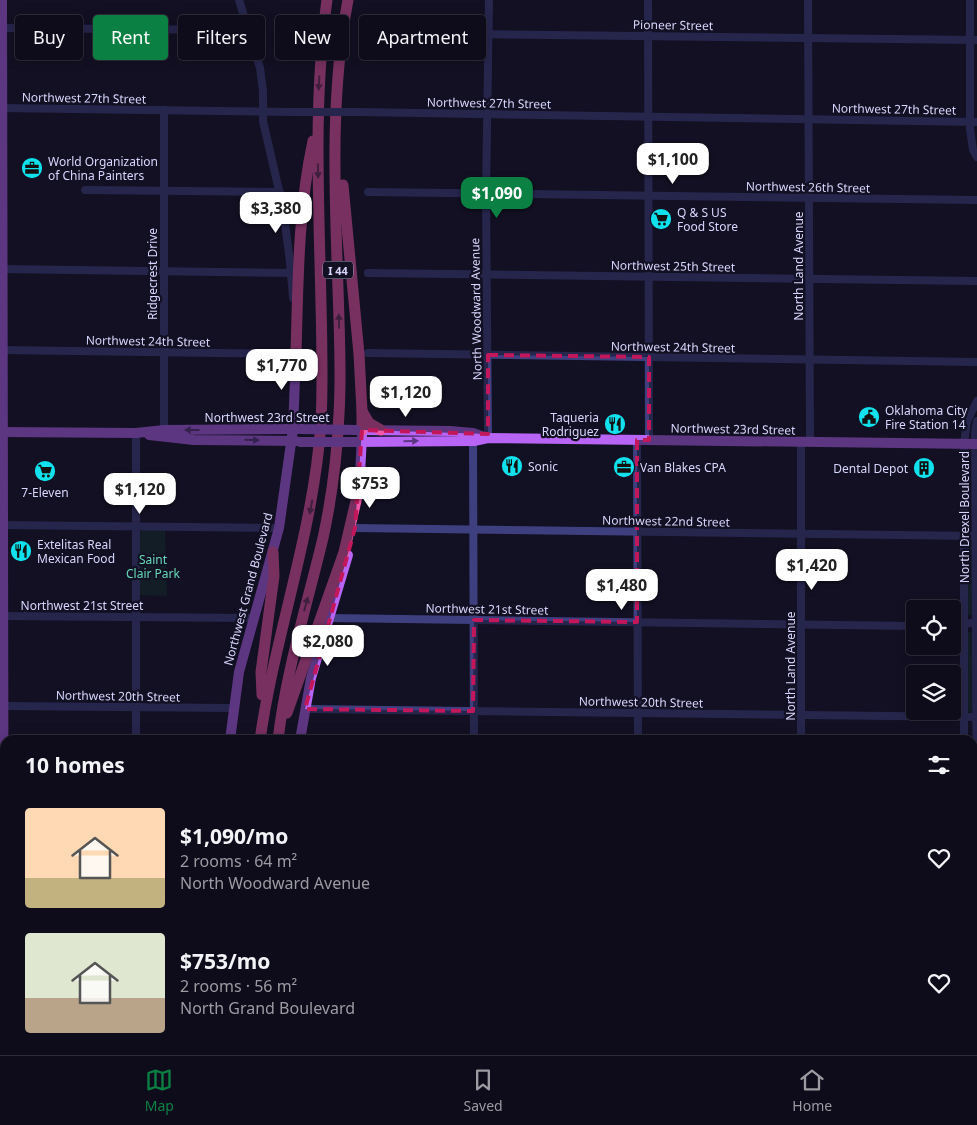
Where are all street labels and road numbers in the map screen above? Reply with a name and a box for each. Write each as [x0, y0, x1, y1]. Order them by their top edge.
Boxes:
street label: Pioneer Street [633, 16, 714, 34]
street label: Northwest 27th Street [22, 88, 147, 108]
street label: Northwest 27th Street [427, 93, 552, 113]
street label: Northwest 27th Street [832, 99, 957, 119]
street label: Northwest 26th Street [746, 177, 871, 197]
street label: North Land Avenue [790, 211, 807, 321]
street label: Ridgecrest Drive [144, 228, 161, 320]
street label: North Woodward Avenue [466, 237, 486, 380]
street label: Northwest 25th Street [611, 256, 736, 276]
road number: I 44 [323, 262, 353, 278]
street label: Northwest 24th Street [86, 331, 211, 351]
street label: Northwest 24th Street [611, 337, 736, 357]
street label: Northwest 23rd Street [205, 409, 330, 426]
street label: Northwest 23rd Street [670, 419, 796, 439]
street label: North Drexel Boulevard [956, 451, 973, 583]
street label: Northwest Grand Boulevard [219, 511, 277, 667]
street label: Northwest 22nd Street [602, 511, 731, 531]
street label: Northwest 21st Street [21, 597, 144, 614]
street label: Northwest 21st Street [425, 599, 549, 619]
street label: North Land Avenue [782, 611, 799, 721]
street label: Northwest 20th Street [56, 686, 181, 706]
street label: Northwest 20th Street [579, 692, 704, 712]

